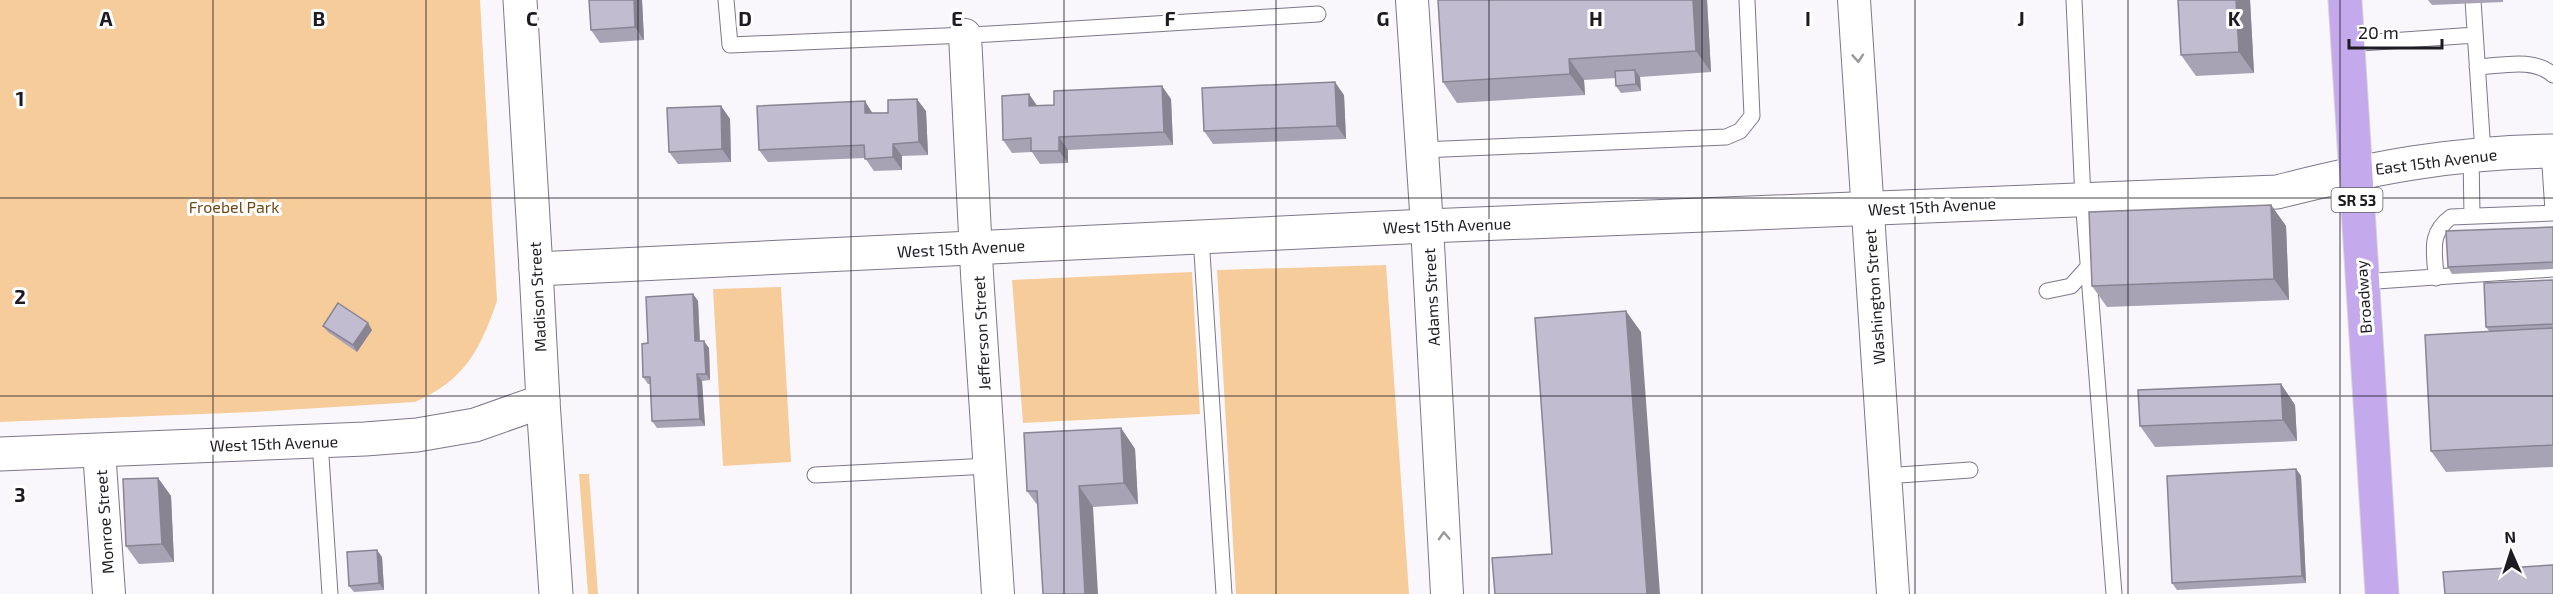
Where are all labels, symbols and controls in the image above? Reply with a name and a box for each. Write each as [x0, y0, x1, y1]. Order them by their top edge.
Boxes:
text: A [99, 6, 113, 30]
text: B [313, 6, 325, 30]
text: C [526, 6, 538, 30]
text: D [738, 6, 752, 30]
text: E [951, 6, 963, 30]
text: F [1164, 6, 1176, 30]
text: G [1377, 6, 1389, 30]
text: H [1589, 6, 1603, 30]
text: I [1805, 6, 1811, 30]
text: J [2017, 6, 2025, 30]
text: K [2228, 6, 2241, 30]
scale bar [2349, 12, 2442, 50]
text: 20 m [2358, 21, 2399, 43]
one-way arrow [1851, 54, 1864, 63]
text: 1 [16, 86, 24, 110]
street label: East 15th Avenue [2374, 144, 2498, 178]
road number: SR 53 [2332, 188, 2382, 212]
street label: West 15th Avenue [1867, 193, 1997, 219]
park label: Froebel Park [189, 197, 279, 216]
street label: West 15th Avenue [1383, 213, 1511, 237]
street label: Washington Street [1860, 229, 1888, 365]
street label: West 15th Avenue [896, 235, 1026, 261]
street label: Madison Street [525, 241, 549, 353]
street label: Adams Street [1419, 248, 1443, 346]
street label: Broadway [2351, 259, 2375, 334]
street label: Jefferson Street [969, 275, 993, 391]
text: 2 [14, 284, 26, 308]
street label: West 15th Avenue [210, 431, 338, 455]
street label: Monroe Street [91, 469, 117, 575]
text: 3 [14, 482, 26, 506]
north arrow [2481, 522, 2541, 582]
text: N [2504, 527, 2516, 546]
one-way arrow [1437, 531, 1450, 540]

